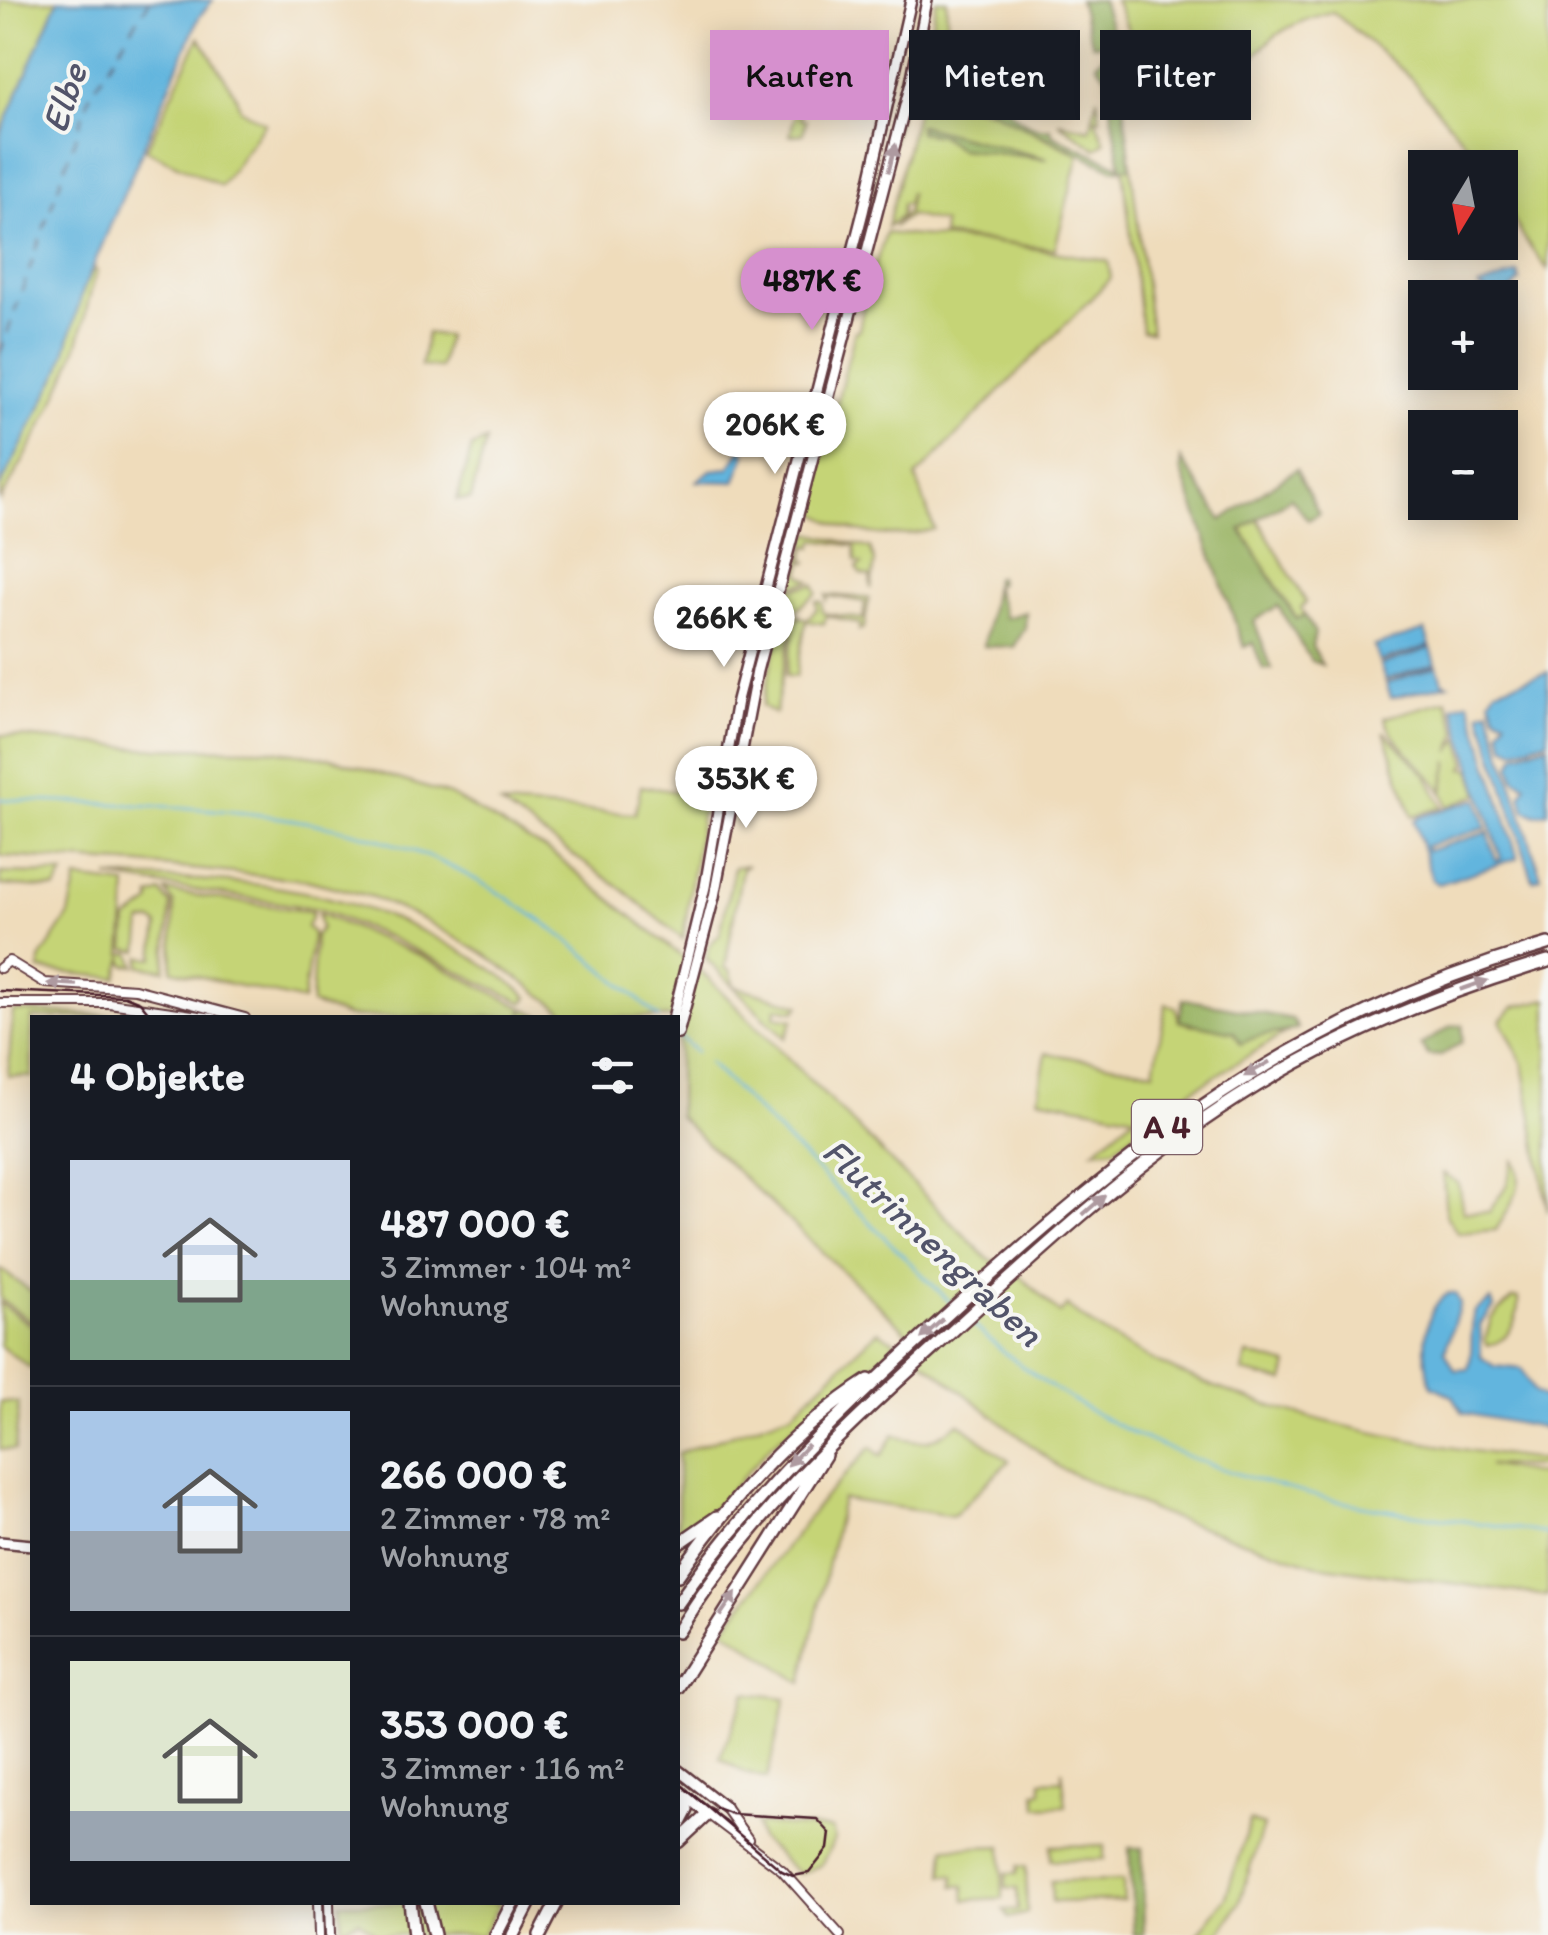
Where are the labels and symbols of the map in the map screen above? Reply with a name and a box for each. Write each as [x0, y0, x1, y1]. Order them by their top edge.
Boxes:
water label: Elbe [31, 56, 98, 138]
one-way arrow [885, 142, 900, 173]
north arrow [1408, 150, 1518, 260]
pin: 487K € [731, 248, 893, 333]
pin: 206K € [694, 392, 856, 477]
pin: 266K € [643, 585, 805, 670]
pin: 353K € [665, 746, 827, 831]
one-way arrow [46, 975, 78, 991]
one-way arrow [1459, 977, 1489, 992]
one-way arrow [1243, 1060, 1271, 1077]
road number: A 4 [1132, 1100, 1202, 1154]
water label: Flutrinnengraben [813, 1128, 1053, 1356]
one-way arrow [1081, 1195, 1106, 1217]
one-way arrow [920, 1317, 944, 1340]
one-way arrow [787, 1443, 810, 1467]
one-way arrow [718, 1590, 737, 1617]

